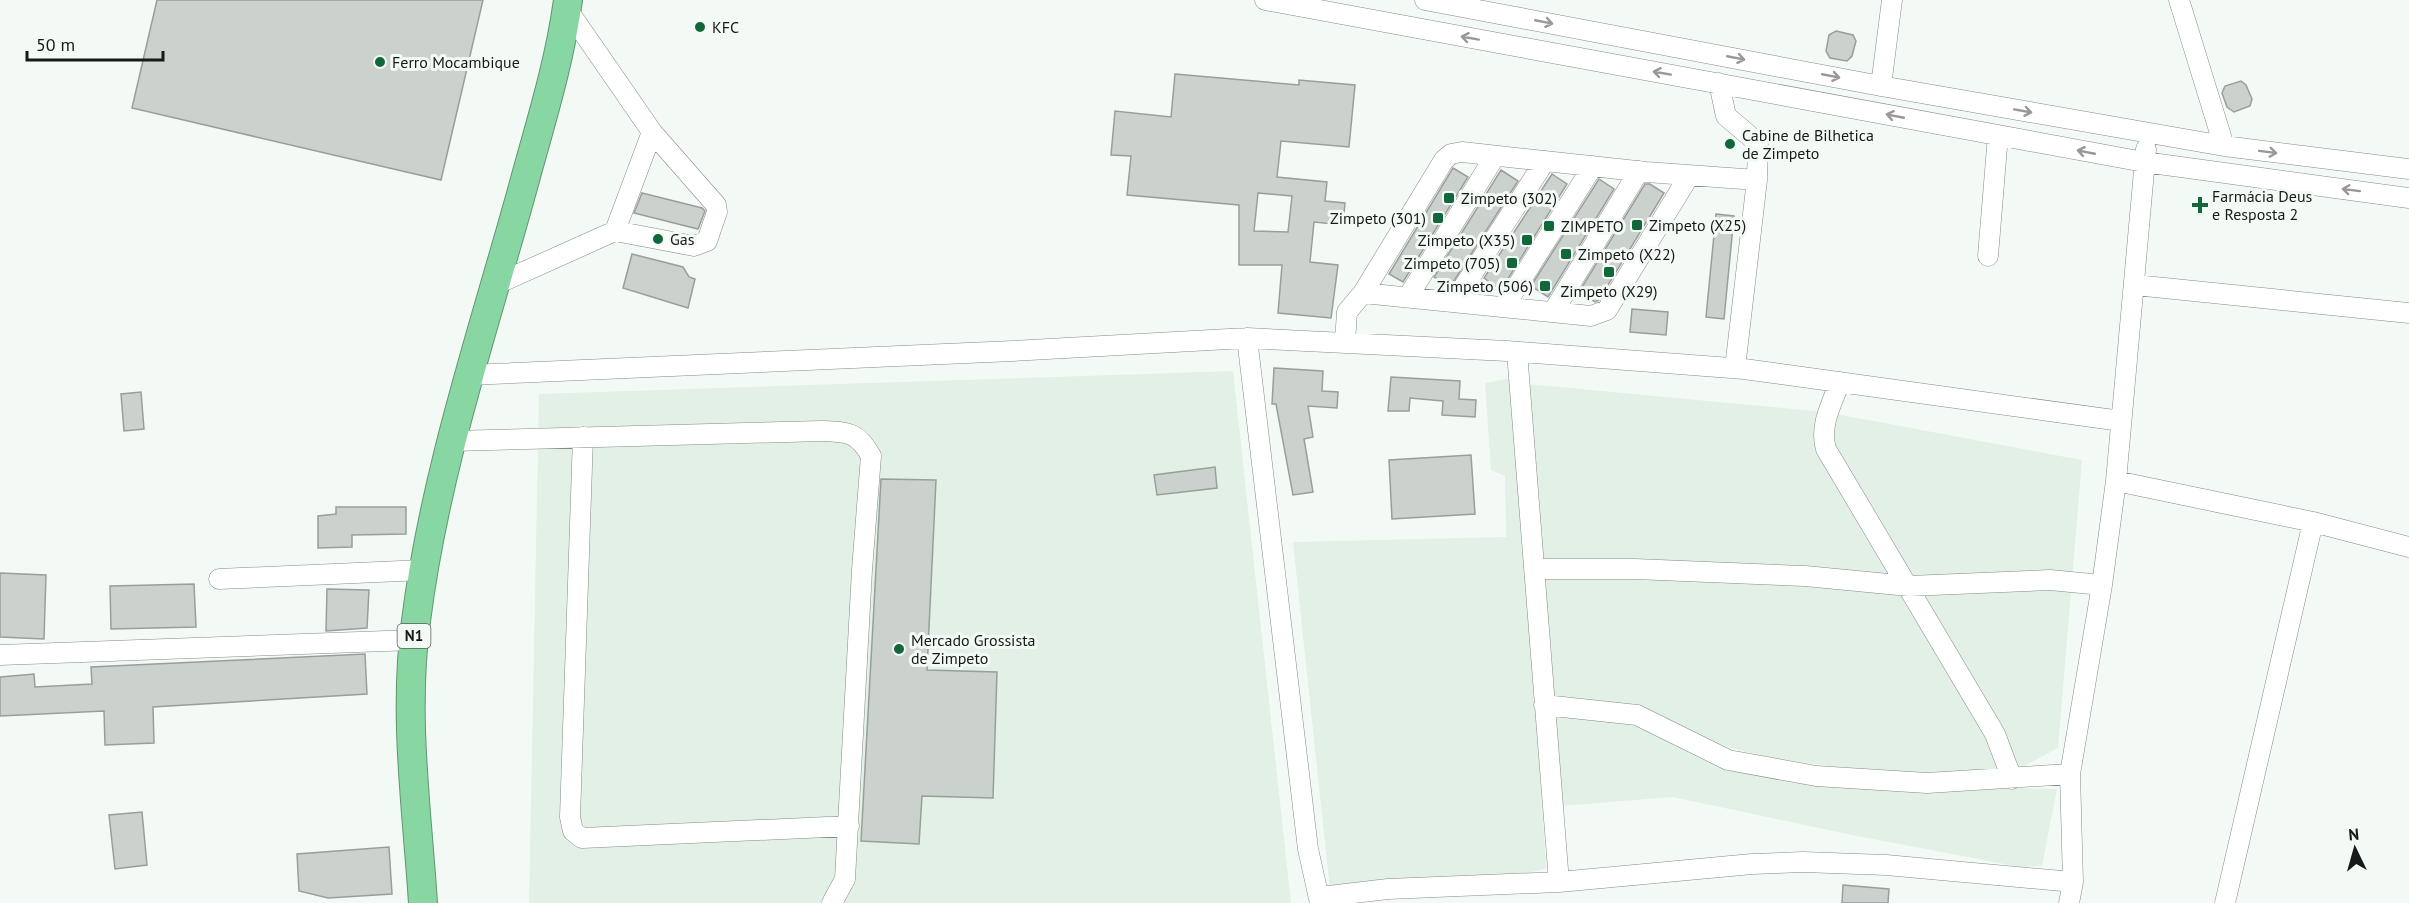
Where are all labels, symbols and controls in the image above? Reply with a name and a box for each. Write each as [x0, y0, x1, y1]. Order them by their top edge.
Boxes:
place label: KFC [712, 17, 739, 37]
one-way arrow [1534, 17, 1553, 28]
marker: KFC [693, 20, 707, 34]
scale bar [27, 24, 164, 62]
one-way arrow [1461, 32, 1480, 43]
text: 50 m [36, 33, 75, 56]
place label: Ferro Mocambique [392, 52, 520, 72]
one-way arrow [1726, 53, 1745, 64]
marker: Ferro Mocambique [373, 55, 387, 69]
one-way arrow [1652, 67, 1672, 78]
one-way arrow [1821, 71, 1840, 82]
one-way arrow [2012, 106, 2032, 117]
one-way arrow [1885, 110, 1905, 121]
place label: Cabine de Bilhetica de Zimpeto [1742, 125, 1874, 163]
marker: Cabine de Bilhetica de Zimpeto [1723, 137, 1737, 151]
one-way arrow [2077, 146, 2097, 157]
one-way arrow [2258, 146, 2278, 157]
one-way arrow [2342, 184, 2361, 195]
place label: Farmácia Deus e Resposta 2 [2212, 186, 2313, 224]
place label: Zimpeto (302) [1461, 188, 1557, 208]
marker: Zimpeto (302) [1442, 191, 1456, 205]
marker: Farmácia Deus e Resposta 2 [2193, 198, 2207, 212]
place label: Zimpeto (301) [1330, 208, 1426, 228]
marker: Zimpeto (301) [1431, 211, 1445, 225]
place label: Zimpeto (X25) [1649, 215, 1746, 235]
place label: ZIMPETO [1561, 216, 1624, 236]
marker: Zimpeto (X25) [1630, 218, 1644, 232]
marker: ZIMPETO [1542, 219, 1556, 233]
place label: Gas [670, 229, 695, 249]
place label: Zimpeto (X35) [1418, 230, 1515, 250]
marker: Gas [651, 232, 665, 246]
marker: Zimpeto (X35) [1520, 233, 1534, 247]
place label: Zimpeto (X22) [1578, 244, 1675, 264]
marker: Zimpeto (X22) [1559, 247, 1573, 261]
place label: Zimpeto (705) [1404, 253, 1500, 273]
marker: Zimpeto (705) [1505, 256, 1519, 270]
marker: Zimpeto (X29) [1602, 265, 1616, 279]
place label: Zimpeto (506) [1437, 276, 1533, 296]
marker: Zimpeto (506) [1538, 279, 1552, 293]
place label: Zimpeto (X29) [1560, 281, 1658, 301]
road number: N1 [398, 624, 430, 648]
place label: Mercado Grossista de Zimpeto [911, 630, 1036, 668]
marker: Mercado Grossista de Zimpeto [892, 642, 906, 656]
north arrow [2325, 819, 2385, 879]
text: N [2348, 824, 2360, 844]

